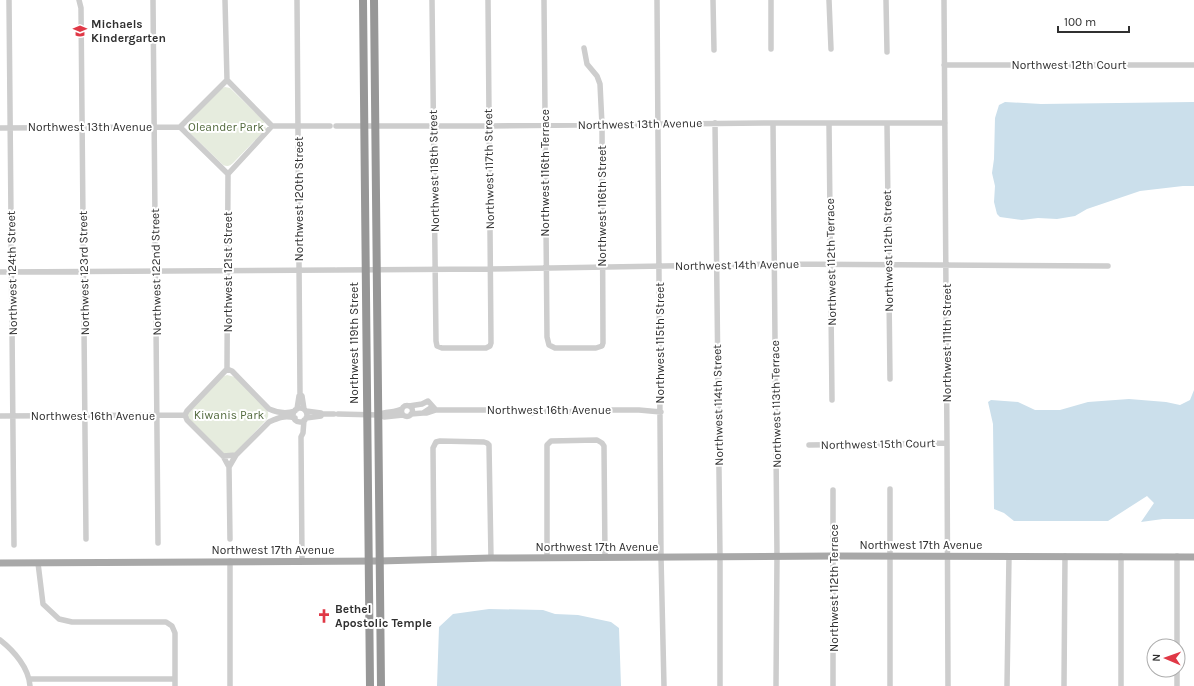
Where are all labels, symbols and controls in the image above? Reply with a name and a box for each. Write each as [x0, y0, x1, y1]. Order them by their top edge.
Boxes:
scale bar [1058, 8, 1129, 34]
text: 100 m [1064, 15, 1096, 29]
place label: Michaels Kindergarten [91, 17, 166, 45]
school or university icon: Michaels Kindergarten [72, 23, 88, 39]
street label: Northwest 12th Court [1012, 58, 1127, 72]
street label: Northwest 117th Street [481, 108, 497, 229]
street label: Northwest 118th Street [426, 109, 442, 232]
street label: Northwest 116th Terrace [538, 109, 552, 237]
street label: Northwest 13th Avenue [578, 116, 702, 132]
street label: Northwest 13th Avenue [28, 120, 152, 134]
park label: Oleander Park [188, 120, 264, 134]
street label: Northwest 120th Street [292, 136, 306, 261]
street label: Northwest 116th Street [595, 145, 609, 267]
street label: Northwest 112th Street [880, 190, 896, 312]
street label: Northwest 112th Terrace [823, 198, 839, 326]
street label: Northwest 122nd Street [148, 208, 164, 336]
street label: Northwest 124th Street [4, 210, 20, 335]
street label: Northwest 123rd Street [76, 210, 92, 335]
street label: Northwest 121st Street [221, 211, 235, 332]
street label: Northwest 14th Avenue [675, 257, 799, 273]
street label: Northwest 119th Street [347, 282, 361, 404]
street label: Northwest 115th Street [653, 282, 667, 404]
street label: Northwest 111th Street [940, 283, 954, 402]
street label: Northwest 113th Terrace [768, 340, 784, 468]
street label: Northwest 114th Street [710, 344, 726, 466]
street label: Northwest 16th Avenue [487, 403, 611, 417]
park label: Kiwanis Park [194, 408, 264, 422]
street label: Northwest 16th Avenue [31, 409, 155, 423]
street label: Northwest 15th Court [821, 436, 936, 452]
street label: Northwest 112th Terrace [827, 524, 841, 652]
street label: Northwest 17th Avenue [859, 538, 983, 552]
street label: Northwest 17th Avenue [535, 540, 659, 554]
street label: Northwest 17th Avenue [211, 543, 335, 557]
place label: Bethel Apostolic Temple [335, 602, 432, 630]
church icon: Bethel Apostolic Temple [316, 608, 332, 624]
north arrow [1146, 638, 1186, 678]
text: N [1150, 653, 1163, 662]

